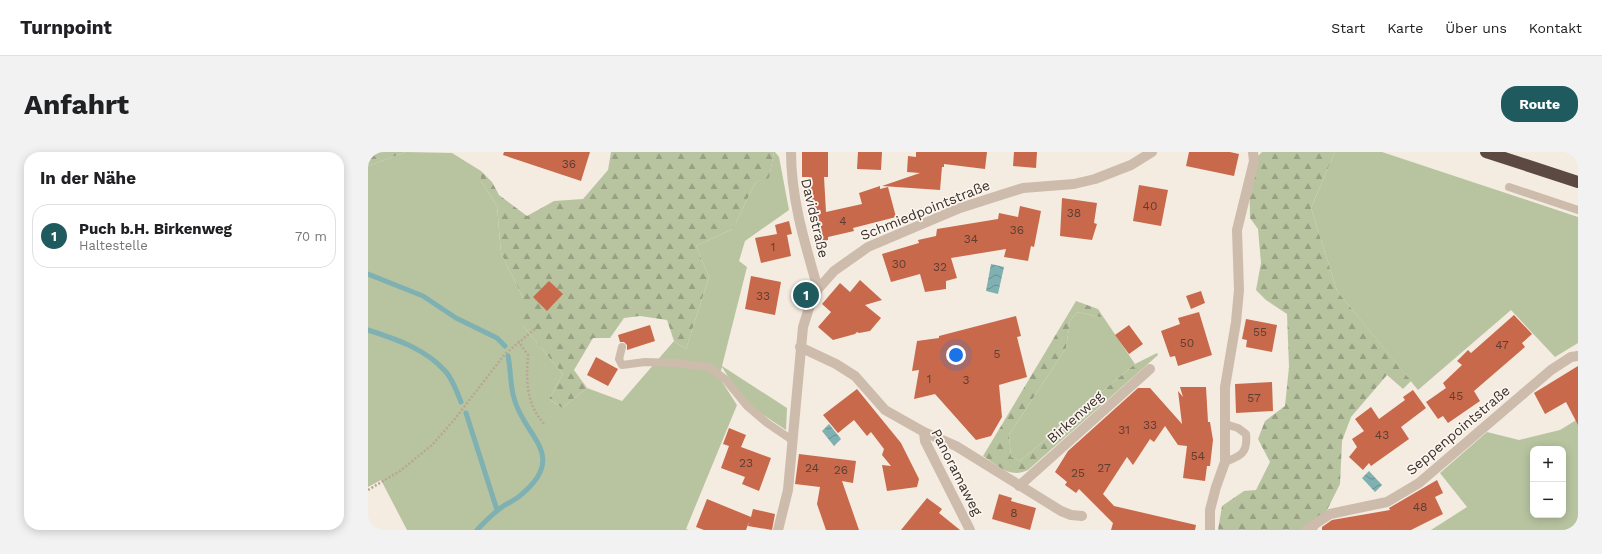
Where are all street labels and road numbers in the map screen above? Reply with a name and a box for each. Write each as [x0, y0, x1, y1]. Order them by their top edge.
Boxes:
street label: Davidstraße [798, 177, 832, 259]
street label: Schmiedpointstraße [858, 177, 992, 243]
street label: Seppenpointstraße [1403, 382, 1513, 478]
street label: Birkenweg [1044, 387, 1107, 446]
street label: Panoramaweg [928, 426, 986, 518]

